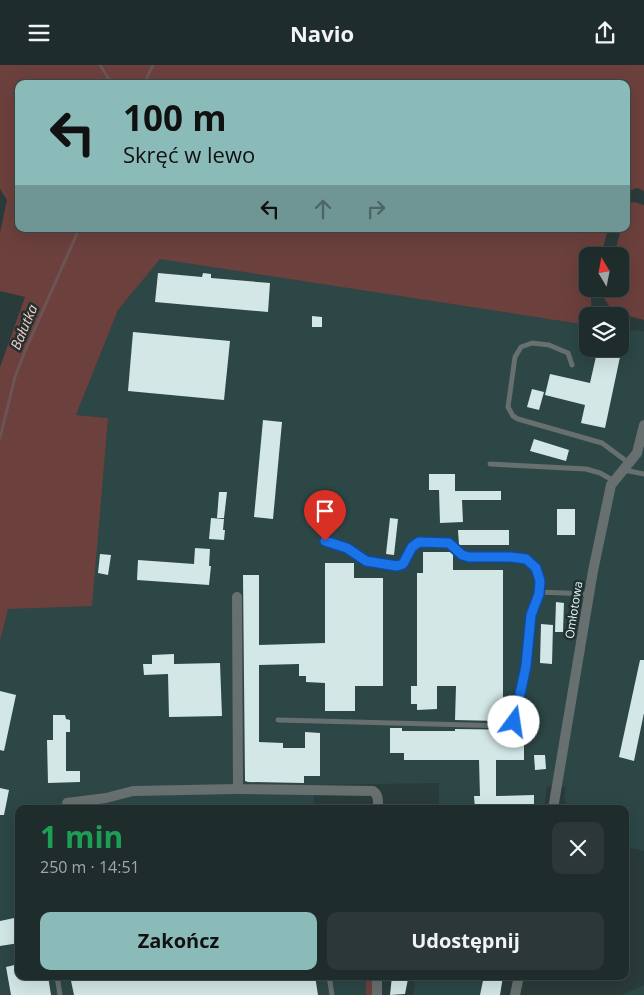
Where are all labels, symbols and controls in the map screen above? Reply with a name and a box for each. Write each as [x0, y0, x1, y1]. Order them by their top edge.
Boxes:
text: Navio [290, 18, 354, 48]
icon: menu [25, 19, 53, 47]
icon: share [591, 19, 619, 47]
text: 100 m [123, 94, 227, 141]
icon: left [40, 100, 105, 165]
text: Skręć w lewo [123, 139, 255, 169]
icon: left [256, 195, 284, 223]
icon: ahead [309, 195, 337, 223]
icon: right [362, 195, 390, 223]
north arrow [579, 247, 629, 297]
map controls [579, 247, 629, 357]
water label: Bałutka [6, 301, 42, 352]
button: layers [579, 307, 629, 357]
pin [304, 490, 346, 541]
icon: arrive [311, 497, 339, 525]
street label: Omłotowa [561, 580, 586, 640]
position arrow [487, 695, 539, 747]
text: 1 min [40, 816, 123, 857]
button: close [552, 822, 604, 874]
text: 250 m · 14:51 [40, 856, 140, 878]
button: Zakończ [40, 912, 317, 970]
button: Udostępnij [327, 912, 604, 970]

